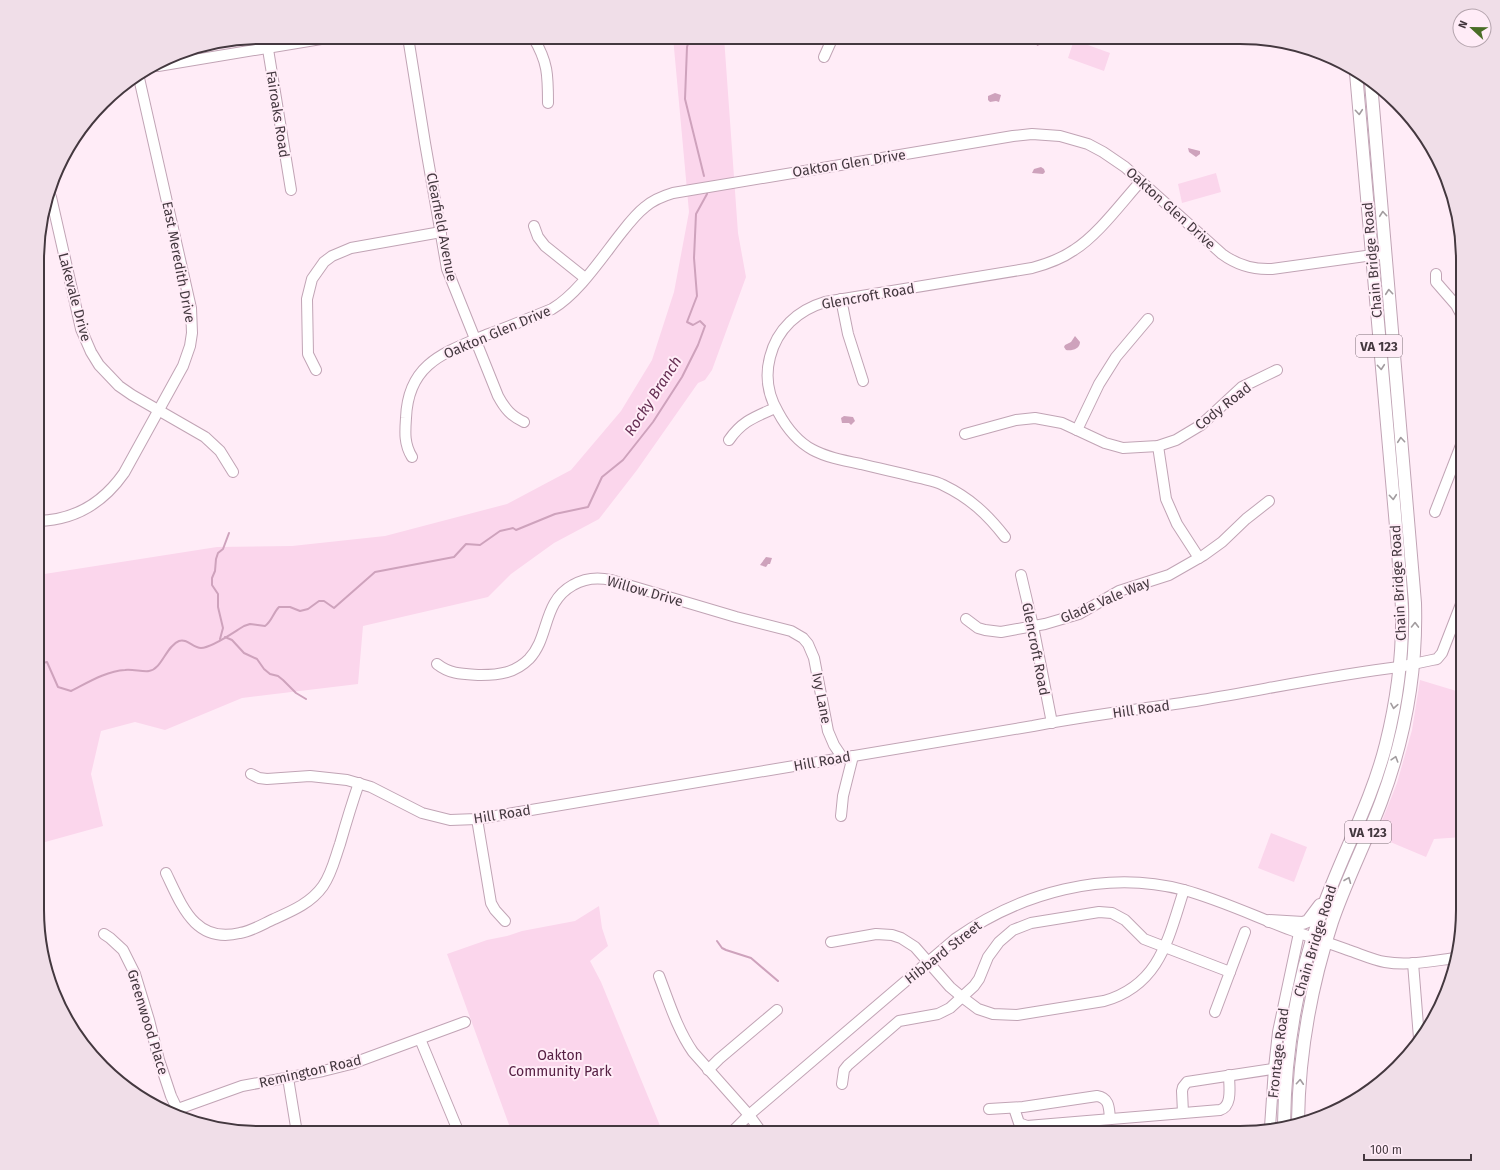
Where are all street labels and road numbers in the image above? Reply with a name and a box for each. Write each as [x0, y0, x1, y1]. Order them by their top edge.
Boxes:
street label: Fairoaks Road [262, 69, 293, 159]
street label: Oakton Glen Drive [791, 146, 907, 181]
street label: Oakton Glen Drive [1122, 164, 1219, 253]
street label: Clearfield Avenue [423, 171, 460, 283]
street label: East Meredith Drive [158, 200, 199, 324]
street label: Chain Bridge Road [1359, 201, 1386, 319]
street label: Lakevale Drive [54, 251, 95, 343]
street label: Glencroft Road [820, 280, 916, 313]
street label: Oakton Glen Drive [441, 302, 553, 363]
road number: VA 123 [1356, 335, 1402, 357]
street label: Cody Road [1192, 379, 1255, 434]
street label: Chain Bridge Road [1387, 524, 1410, 641]
street label: Willow Drive [605, 573, 685, 610]
street label: Glade Vale Way [1058, 574, 1153, 627]
street label: Glencroft Road [1018, 601, 1053, 697]
street label: Ivy Lane [808, 671, 835, 725]
street label: Hill Road [1111, 697, 1171, 722]
street label: Hill Road [792, 748, 852, 775]
street label: Hill Road [472, 802, 532, 827]
road number: VA 123 [1345, 821, 1391, 843]
street label: Chain Bridge Road [1290, 883, 1341, 999]
street label: Hibbard Street [902, 917, 986, 988]
street label: Greenwood Place [123, 967, 172, 1077]
street label: Frontage Road [1265, 1007, 1292, 1099]
street label: Remington Road [257, 1051, 363, 1092]

